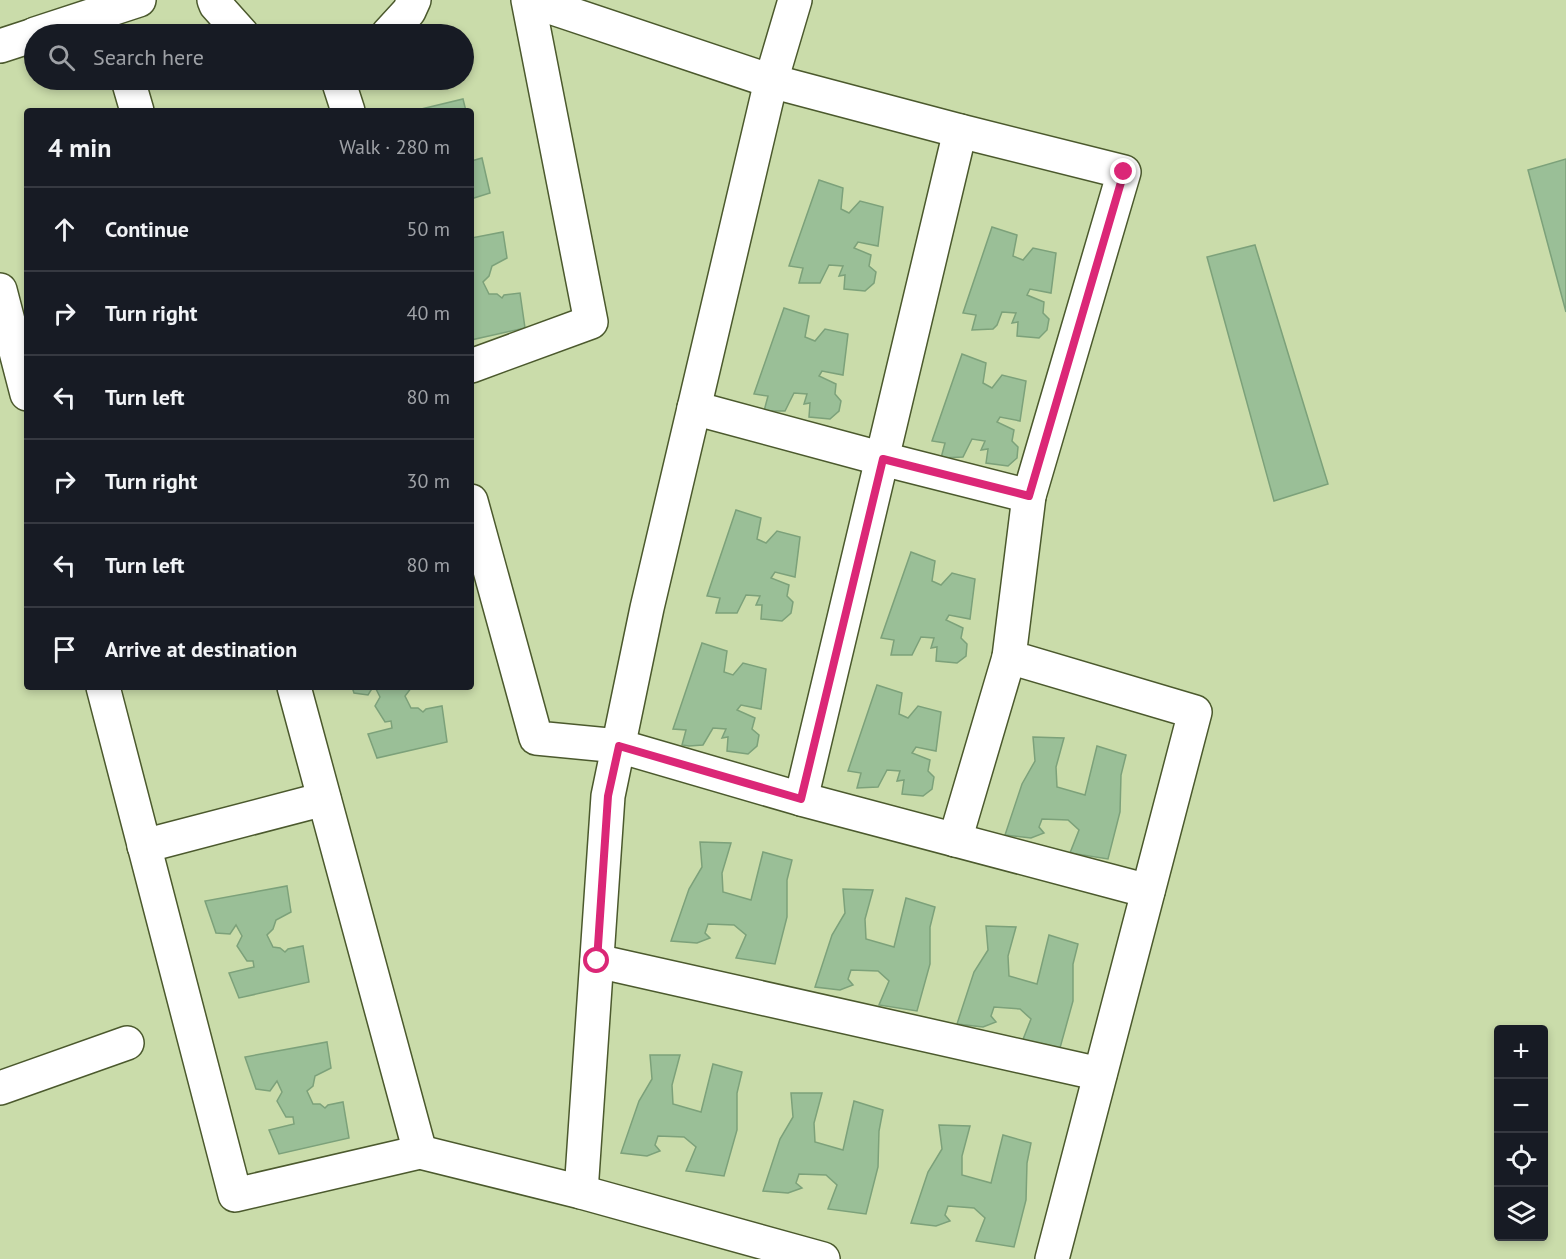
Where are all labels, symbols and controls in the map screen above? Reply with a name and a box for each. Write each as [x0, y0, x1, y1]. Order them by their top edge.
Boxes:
search box [24, 24, 474, 90]
icon: search [45, 41, 78, 74]
text: Search here [93, 43, 204, 71]
text: 4 min [48, 131, 111, 164]
text: Walk · 280 m [339, 134, 450, 160]
route end [1110, 158, 1136, 184]
icon: ahead [48, 213, 81, 246]
text: Continue [105, 215, 189, 243]
text: 50 m [407, 216, 450, 242]
icon: right [48, 297, 81, 330]
text: Turn right [105, 299, 197, 327]
text: 40 m [407, 300, 450, 326]
icon: left [48, 381, 81, 414]
text: Turn left [105, 383, 185, 411]
text: 80 m [407, 384, 450, 410]
icon: right [48, 465, 81, 498]
text: Turn right [105, 467, 197, 495]
text: 30 m [407, 468, 450, 494]
icon: left [48, 549, 81, 582]
text: Turn left [105, 551, 185, 579]
text: 80 m [407, 552, 450, 578]
icon: arrive [48, 633, 81, 666]
text: Arrive at destination [105, 635, 297, 663]
route start [583, 947, 609, 973]
map controls [1494, 1025, 1548, 1241]
button: + [1494, 1025, 1548, 1079]
button: − [1494, 1079, 1548, 1133]
button: locate [1494, 1133, 1548, 1187]
button: layers [1494, 1187, 1548, 1241]

